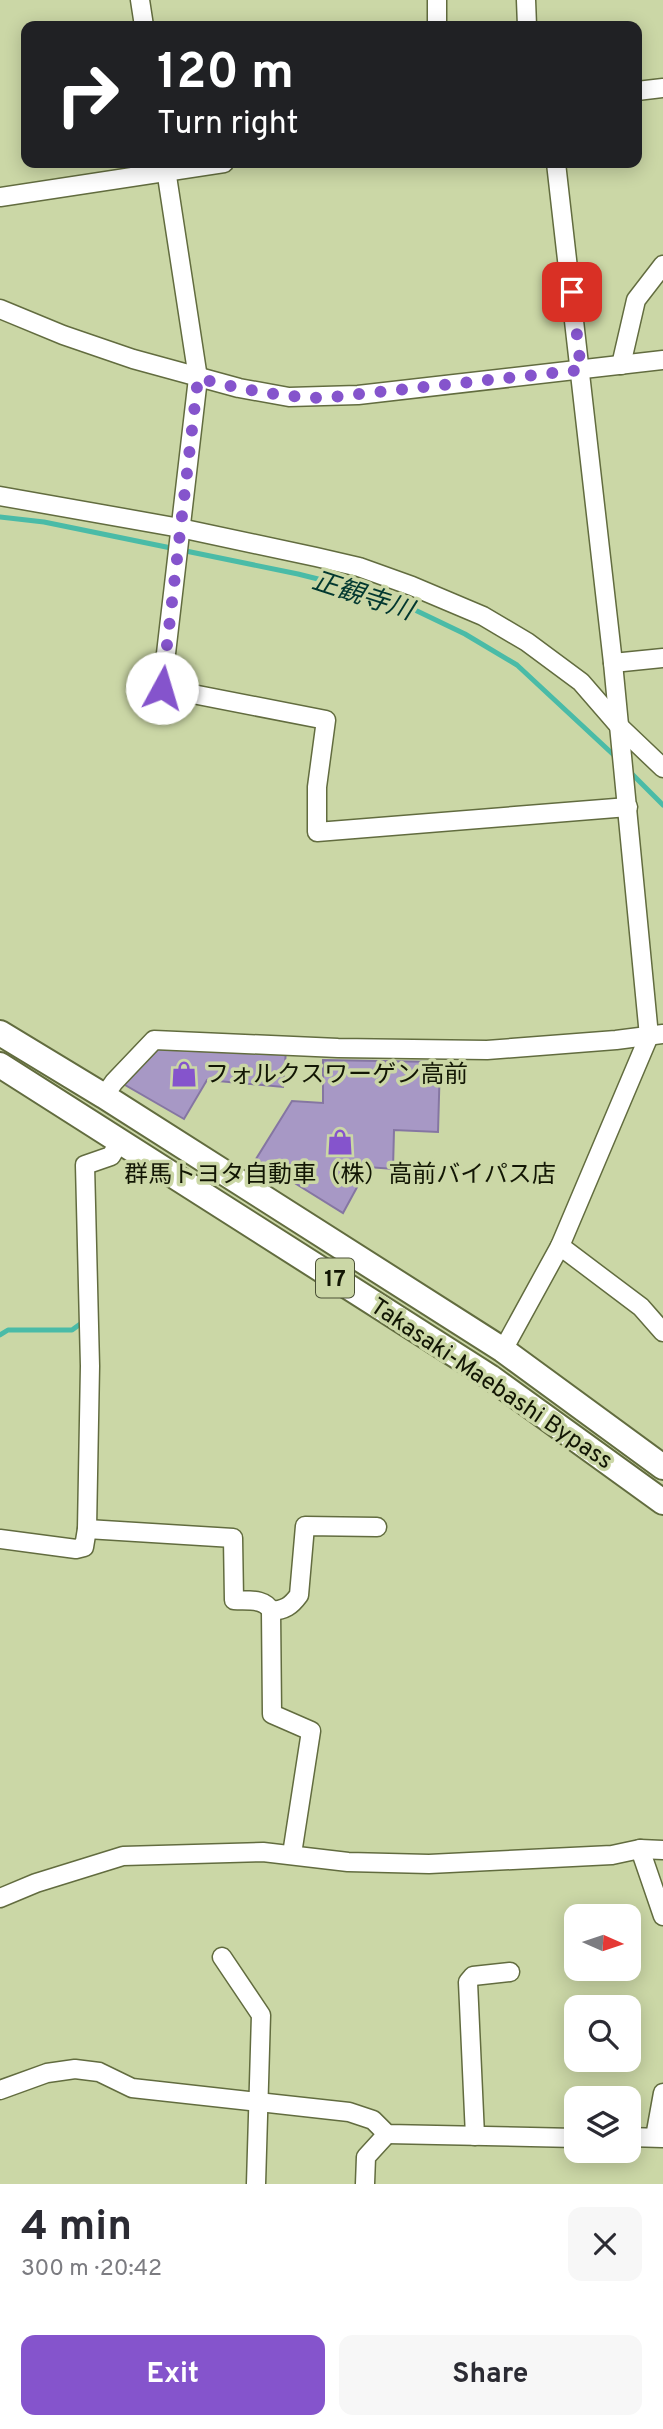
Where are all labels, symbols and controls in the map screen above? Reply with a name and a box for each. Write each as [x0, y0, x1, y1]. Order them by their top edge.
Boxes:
text: 120 m [157, 44, 294, 106]
icon: right [42, 49, 133, 140]
text: Turn right [157, 105, 299, 145]
pin [542, 262, 602, 322]
icon: arrive [553, 273, 591, 311]
water label: 正観寺川 [308, 566, 420, 630]
position arrow [125, 651, 199, 725]
shop icon: フォルクスワーゲン高前 [169, 1059, 199, 1089]
place label: フォルクスワーゲン高前 [205, 1061, 468, 1091]
shop icon: 群馬トヨタ自動車（株）高前バイパス店 [325, 1127, 355, 1157]
place label: 群馬トヨタ自動車（株）高前バイパス店 [124, 1161, 556, 1191]
road number: 17 [316, 1259, 354, 1298]
street label: Takasaki-Maebashi Bypass [364, 1292, 618, 1477]
north arrow [564, 1904, 640, 1981]
map controls [564, 1904, 641, 2163]
button: search [564, 1995, 641, 2072]
button: layers [564, 2086, 641, 2163]
text: 4 min [21, 2202, 132, 2255]
button: close [568, 2207, 642, 2281]
text: 300 m · 20:42 [21, 2255, 162, 2284]
button: Exit [21, 2335, 325, 2415]
button: Share [339, 2335, 642, 2415]

